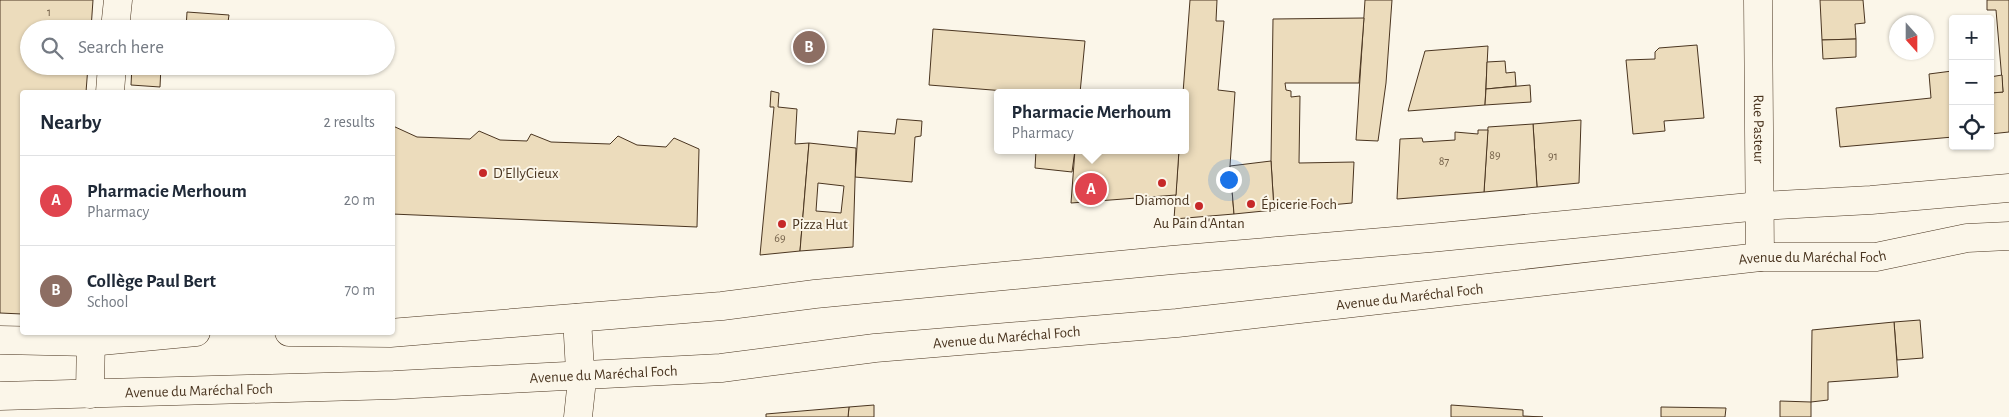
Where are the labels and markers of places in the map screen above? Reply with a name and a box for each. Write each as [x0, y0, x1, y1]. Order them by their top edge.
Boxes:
pin: B [793, 28, 825, 66]
place label: D’EllyCieux [493, 166, 559, 181]
marker: D’EllyCieux [477, 167, 489, 179]
pin: A [1075, 170, 1107, 208]
marker: Diamond [1156, 177, 1168, 189]
place label: Diamond [1135, 193, 1190, 208]
place label: Épicerie Foch [1261, 195, 1337, 212]
marker: Épicerie Foch [1245, 198, 1257, 210]
marker: Au Pain d'Antan [1193, 200, 1205, 212]
place label: Au Pain d'Antan [1153, 216, 1245, 231]
place label: Pizza Hut [792, 217, 848, 232]
marker: Pizza Hut [776, 218, 788, 230]

